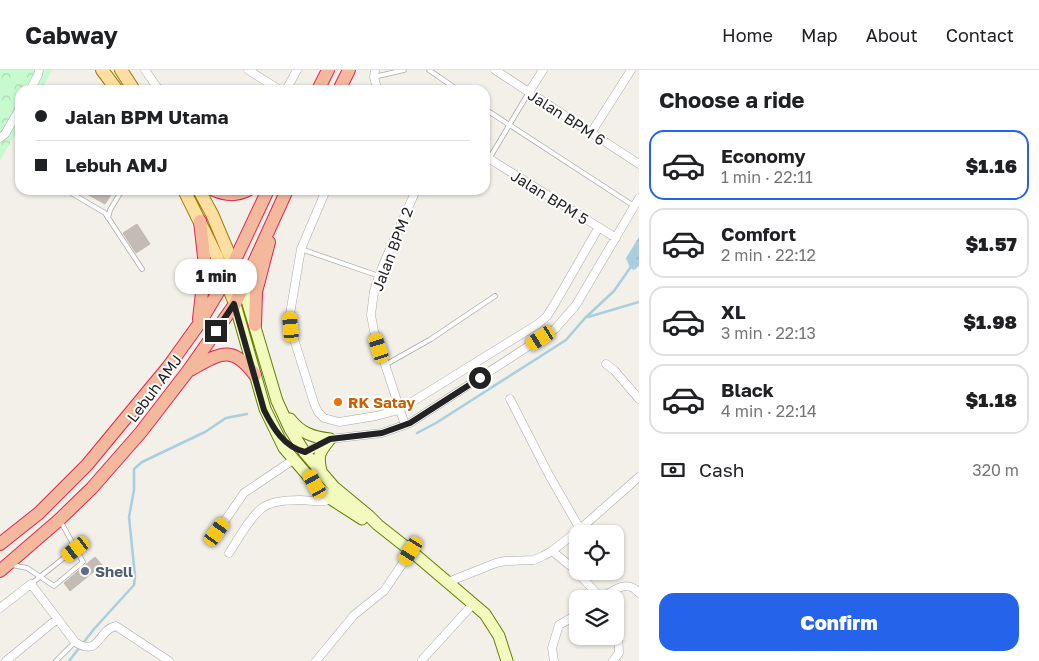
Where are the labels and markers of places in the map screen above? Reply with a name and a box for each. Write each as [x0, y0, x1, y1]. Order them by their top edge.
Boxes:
place label: RK Satay [348, 393, 415, 411]
marker: RK Satay [332, 396, 344, 408]
place label: Shell [95, 562, 133, 580]
marker: Shell [79, 565, 91, 577]

